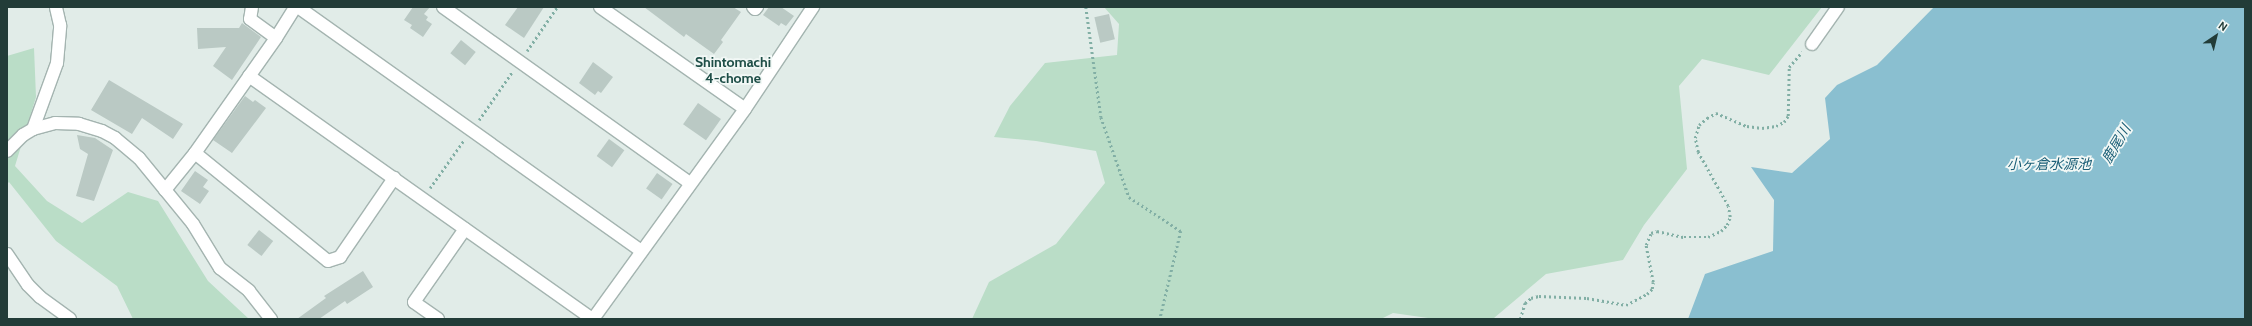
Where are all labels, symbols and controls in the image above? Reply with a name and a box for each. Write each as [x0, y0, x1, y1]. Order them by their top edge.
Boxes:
north arrow [2196, 16, 2236, 56]
text: N [2216, 18, 2230, 34]
district label: Shintomachi 4-chome [695, 54, 771, 86]
water label: 鹿尾川 [2098, 122, 2134, 166]
water label: 小ヶ倉水源池 [2007, 156, 2091, 172]

